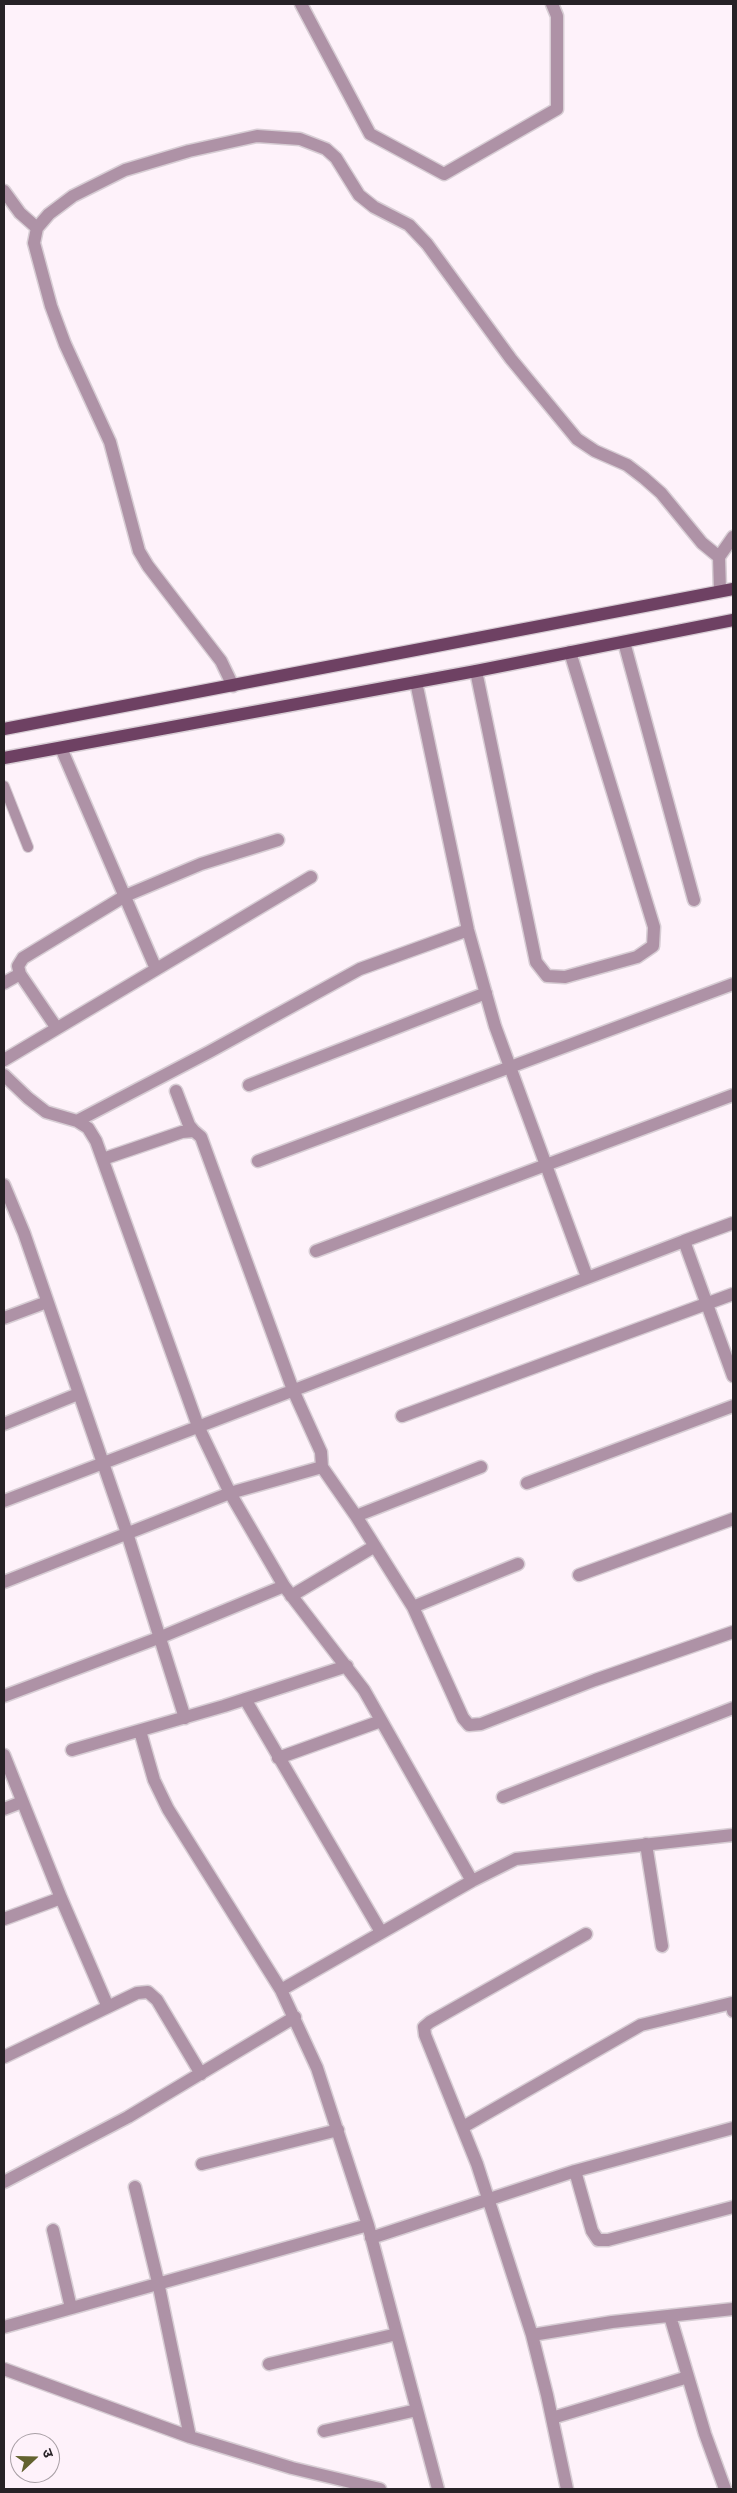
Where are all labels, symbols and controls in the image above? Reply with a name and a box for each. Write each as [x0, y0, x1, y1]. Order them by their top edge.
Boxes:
north arrow [10, 2433, 60, 2483]
text: उ [38, 2446, 58, 2460]

